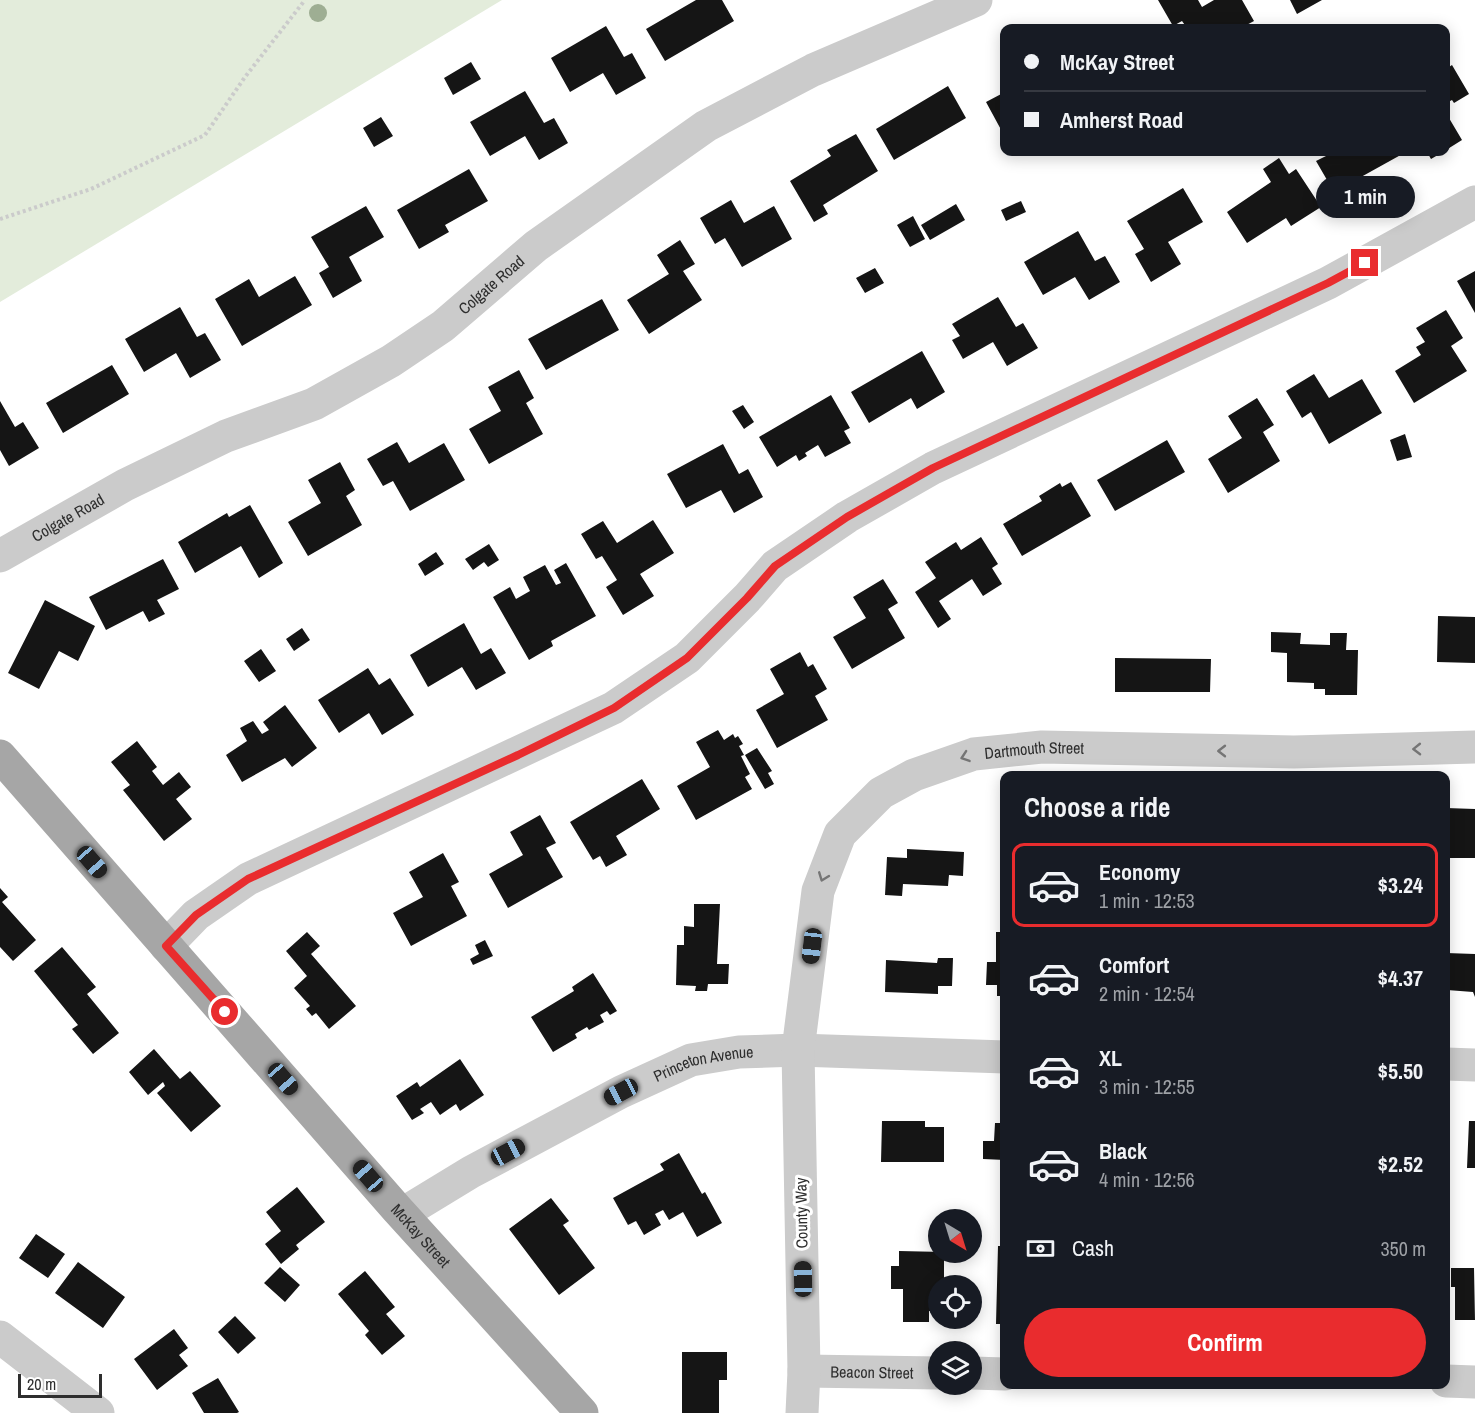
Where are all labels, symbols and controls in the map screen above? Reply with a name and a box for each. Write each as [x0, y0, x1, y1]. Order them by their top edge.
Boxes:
text: McKay Street [1060, 47, 1174, 77]
text: Amherst Road [1060, 105, 1183, 135]
callout: 1 min [1316, 176, 1414, 218]
text: 1 min [1344, 183, 1387, 210]
route end [1351, 249, 1378, 276]
street label: Colgate Road [454, 250, 529, 319]
street label: Colgate Road [27, 488, 108, 547]
street label: Dartmouth Street [983, 736, 1085, 764]
one-way arrow [1412, 742, 1421, 755]
one-way arrow [1217, 745, 1226, 757]
one-way arrow [960, 750, 970, 762]
text: Choose a ride [1024, 789, 1170, 825]
car [73, 843, 111, 881]
text: Economy [1099, 857, 1180, 887]
icon: car [1027, 858, 1081, 912]
text: $3.24 [1378, 870, 1423, 900]
one-way arrow [818, 871, 831, 881]
text: 1 min · 12:53 [1099, 887, 1195, 914]
car [801, 927, 823, 965]
text: Comfort [1099, 950, 1169, 980]
icon: car [1027, 951, 1081, 1005]
text: $4.37 [1378, 963, 1423, 993]
text: 2 min · 12:54 [1099, 980, 1195, 1007]
route start [211, 998, 238, 1025]
street label: Princeton Avenue [650, 1041, 754, 1087]
text: XL [1099, 1043, 1122, 1073]
icon: car [1027, 1044, 1081, 1098]
text: $5.50 [1378, 1056, 1423, 1086]
car [264, 1060, 302, 1098]
text: 3 min · 12:55 [1099, 1073, 1195, 1100]
car [601, 1076, 641, 1108]
car [488, 1136, 528, 1168]
text: Black [1099, 1136, 1147, 1166]
icon: car [1027, 1137, 1081, 1191]
text: $2.52 [1378, 1149, 1423, 1179]
car [349, 1157, 387, 1195]
text: 4 min · 12:56 [1099, 1166, 1195, 1193]
street label: County Way [789, 1177, 813, 1249]
street label: McKay Street [386, 1199, 456, 1272]
north arrow [928, 1209, 982, 1263]
map controls [928, 1209, 982, 1395]
icon: cash [1024, 1232, 1057, 1265]
text: Cash [1072, 1233, 1114, 1263]
text: 350 m [1380, 1235, 1426, 1262]
car [794, 1261, 812, 1297]
button: locate [928, 1275, 982, 1329]
button: Confirm [1024, 1308, 1426, 1377]
button: layers [928, 1341, 982, 1395]
street label: Beacon Street [830, 1360, 914, 1384]
scale bar [18, 1371, 102, 1398]
text: 20 m [27, 1373, 56, 1395]

